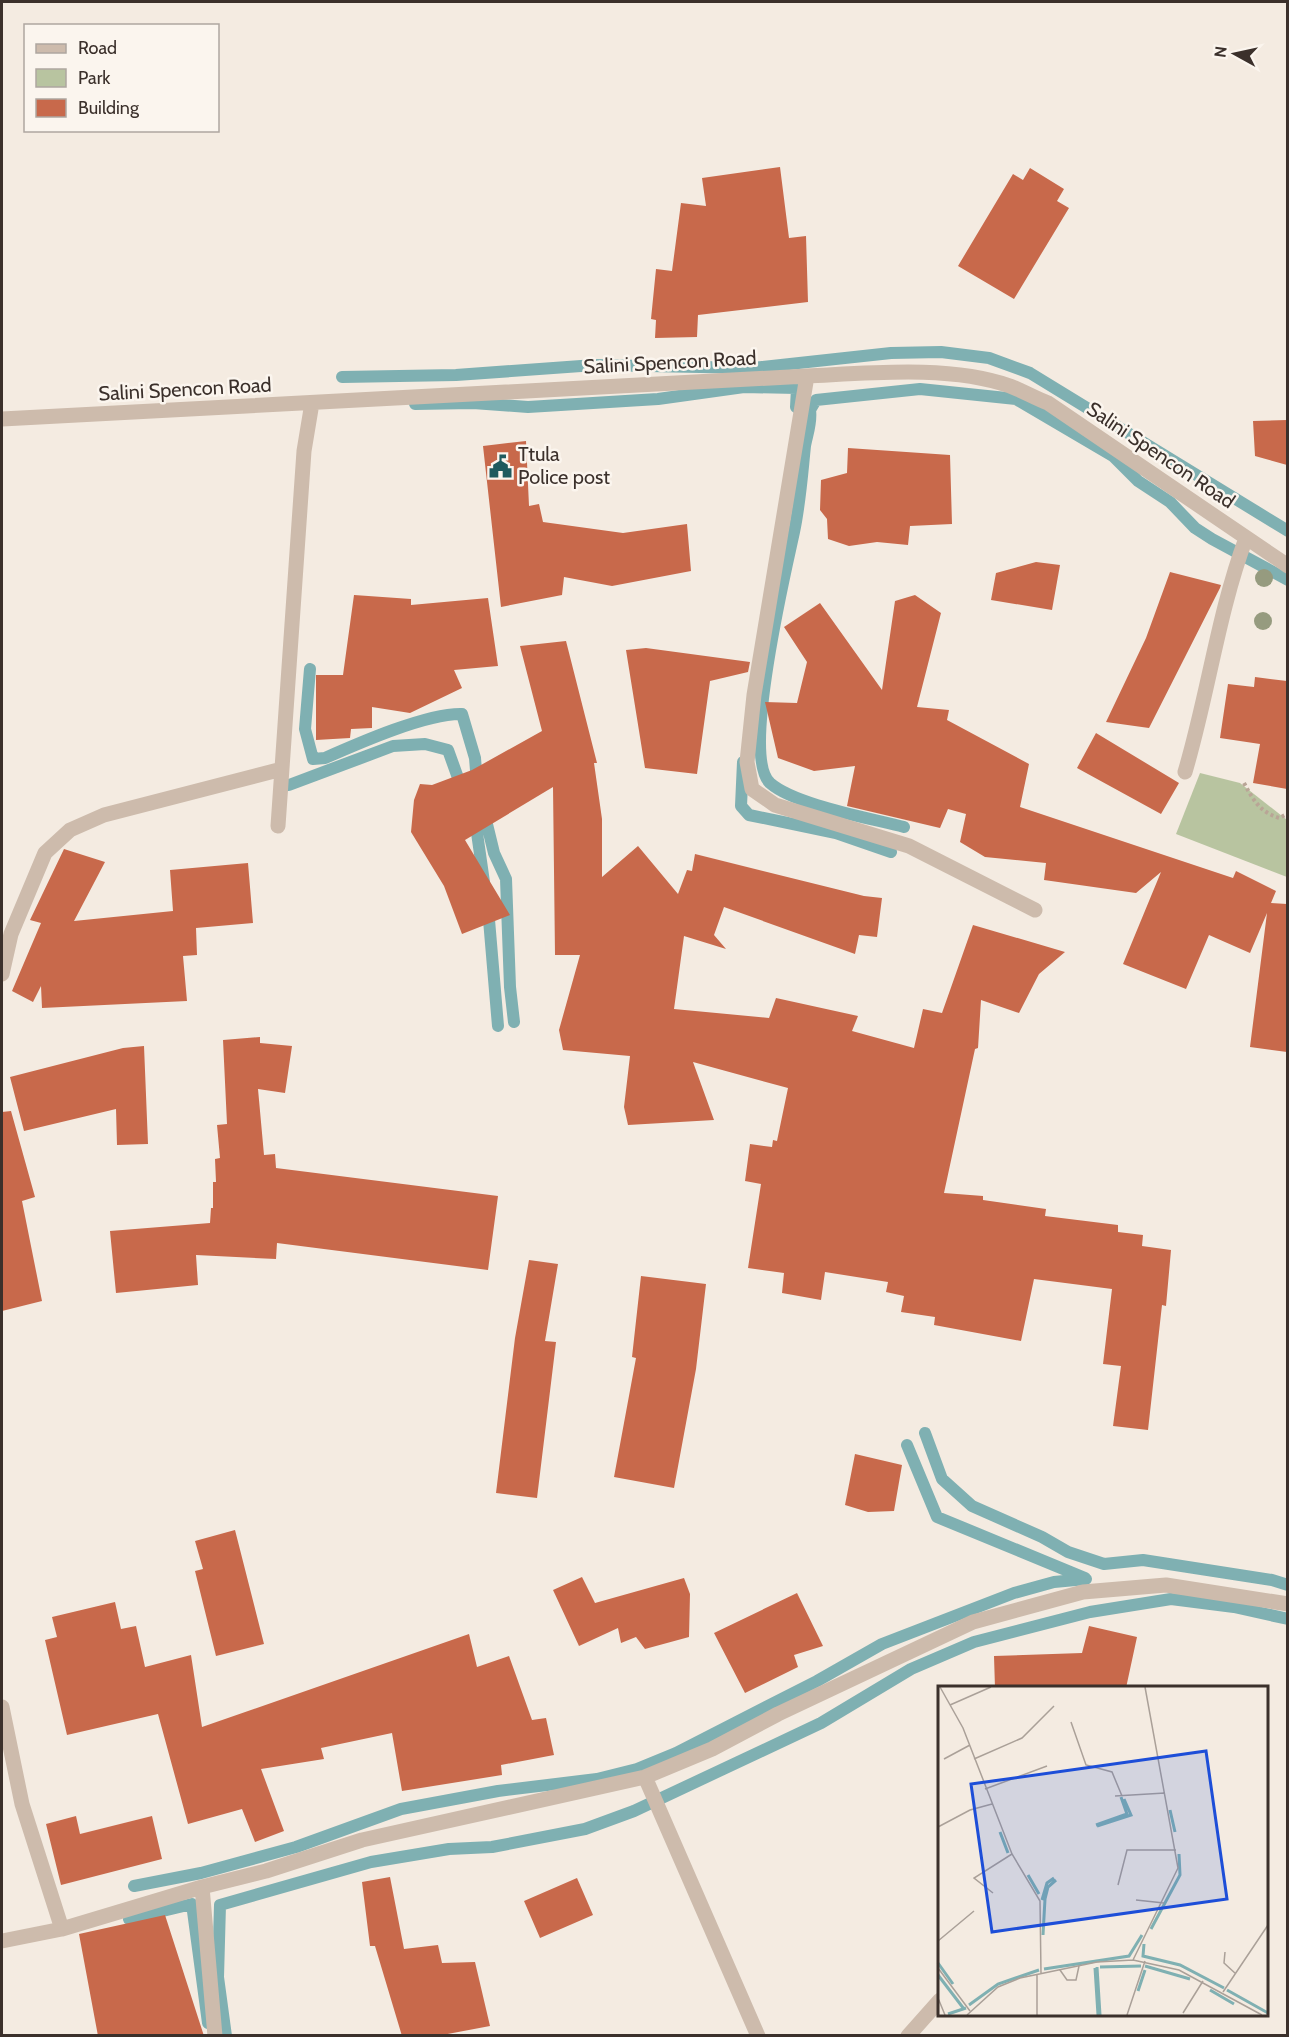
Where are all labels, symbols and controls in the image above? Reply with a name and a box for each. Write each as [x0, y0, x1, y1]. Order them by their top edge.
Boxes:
legend [24, 24, 219, 132]
north arrow [1205, 24, 1265, 84]
text: Road [78, 37, 117, 59]
text: N [1210, 45, 1231, 59]
text: Park [78, 67, 111, 89]
text: Building [78, 97, 140, 119]
street label: Salini Spencon Road [583, 345, 757, 379]
street label: Salini Spencon Road [98, 372, 272, 406]
street label: Salini Spencon Road [1082, 397, 1240, 513]
place label: Ttula Police post [518, 442, 610, 489]
public building icon: Ttula Police post [487, 453, 513, 479]
inset map [938, 1686, 1268, 2016]

